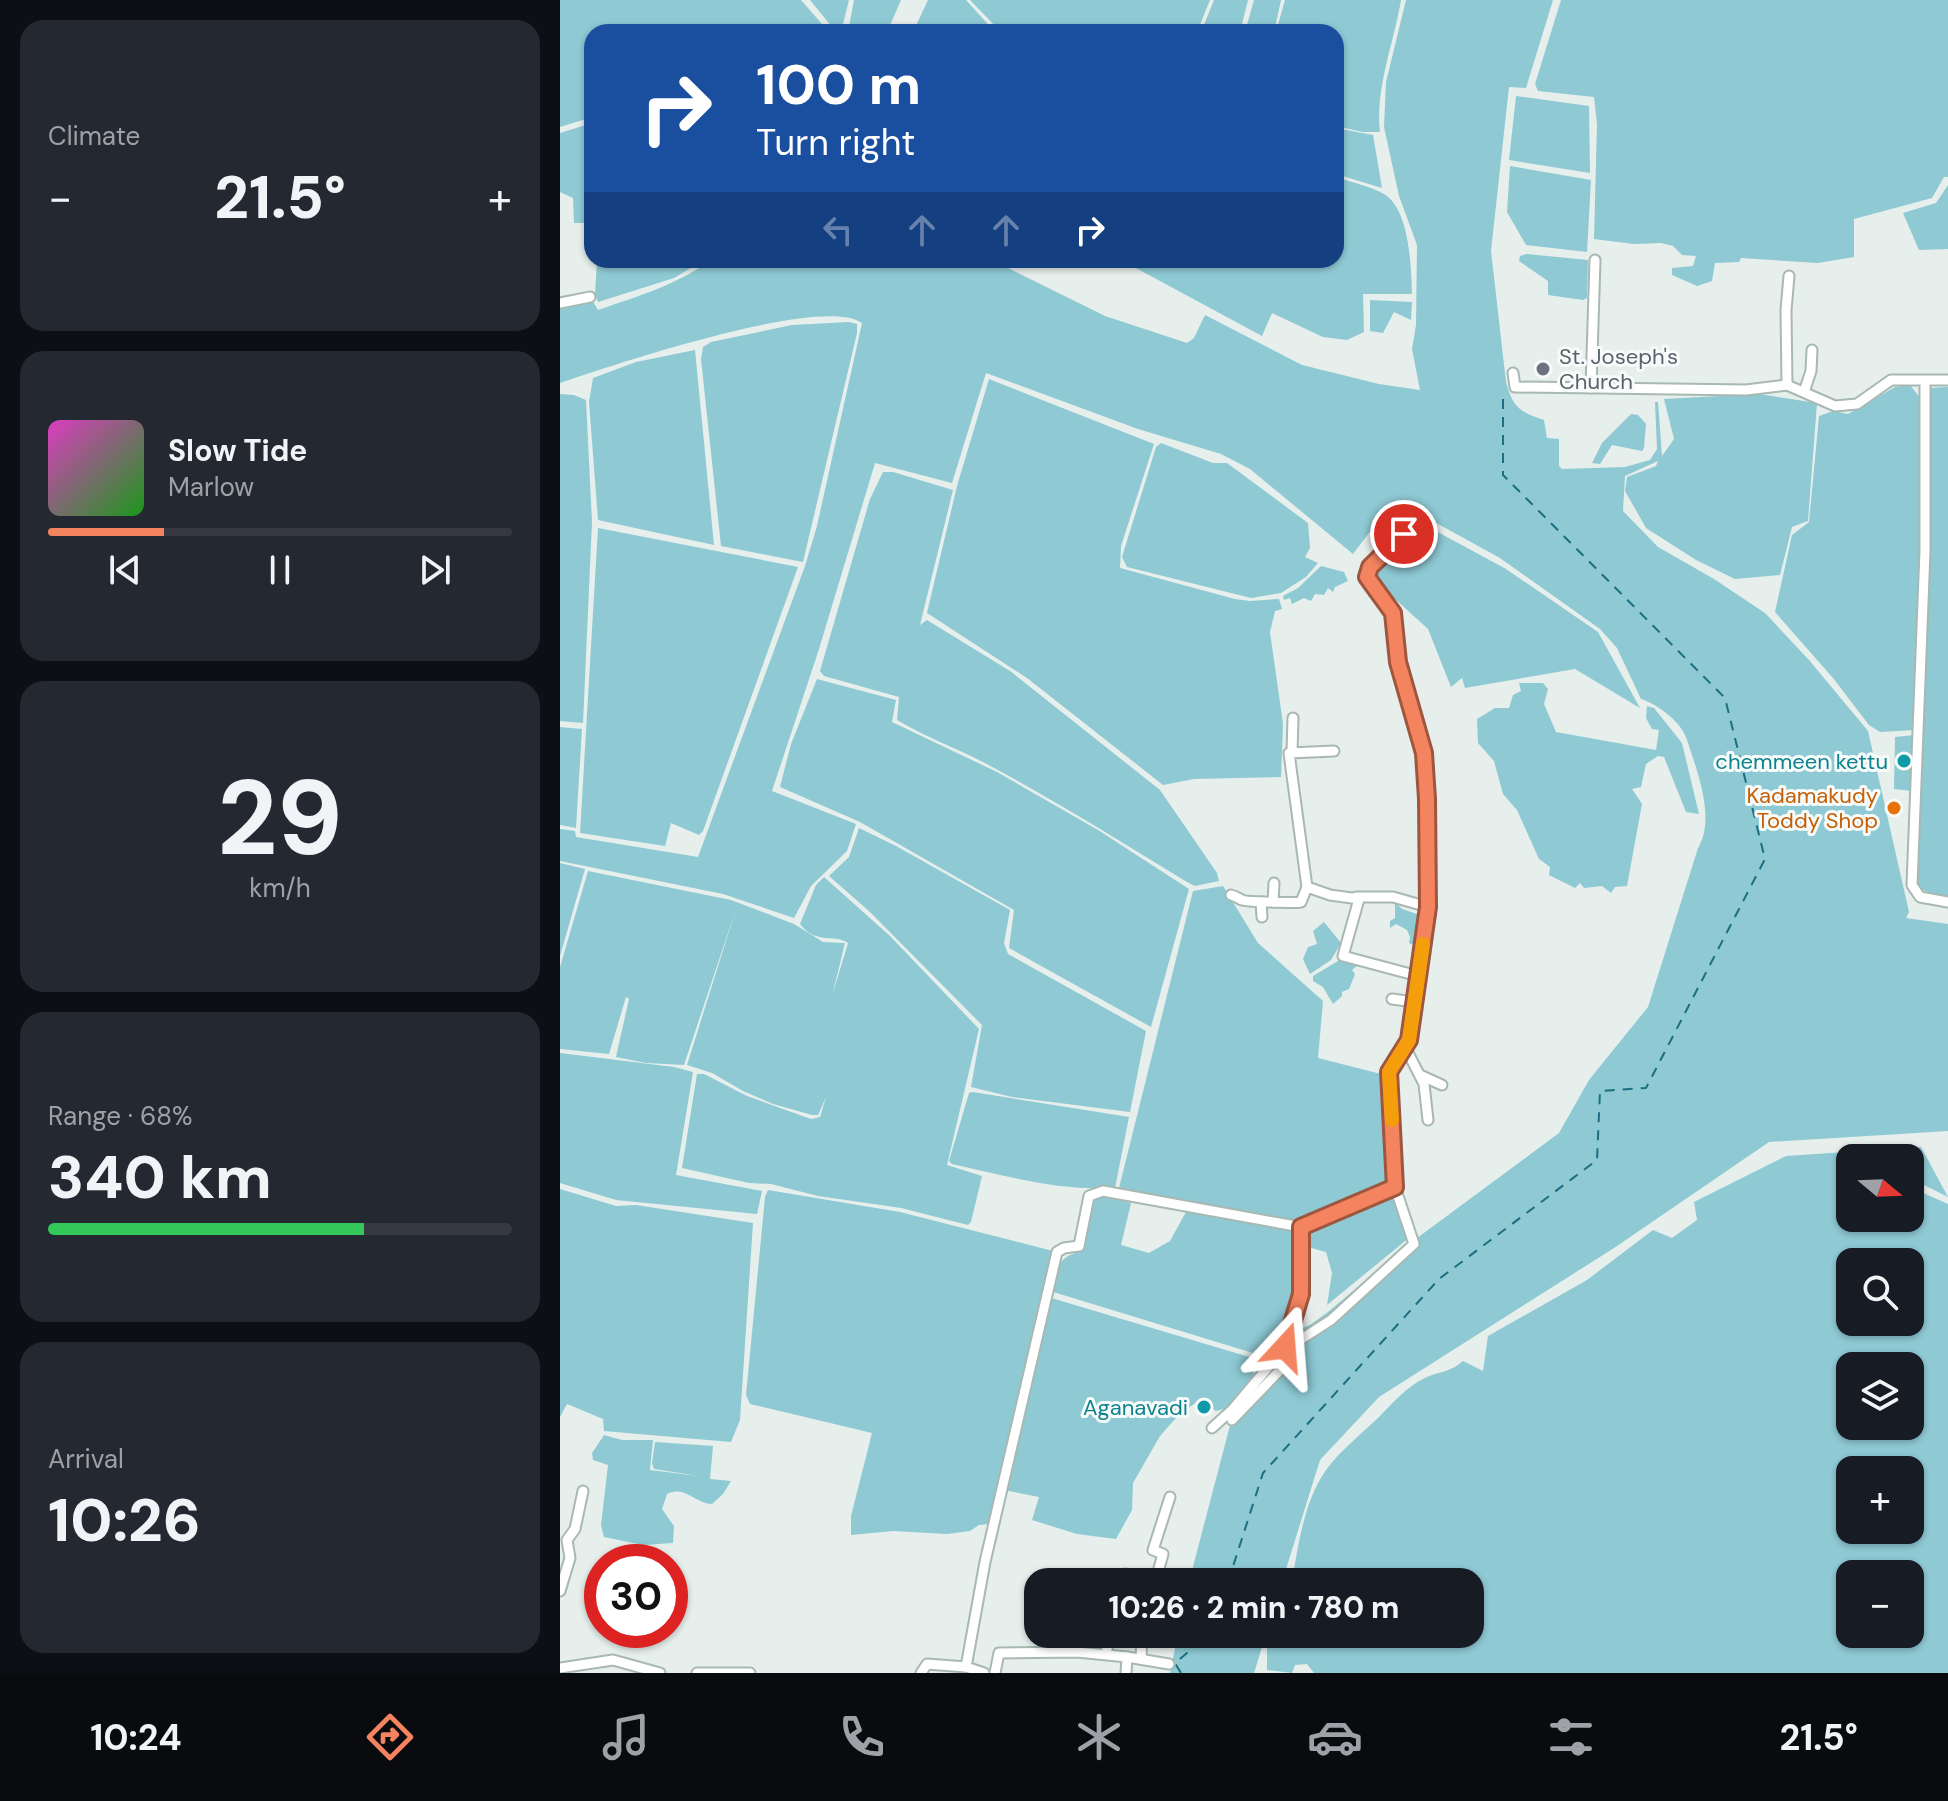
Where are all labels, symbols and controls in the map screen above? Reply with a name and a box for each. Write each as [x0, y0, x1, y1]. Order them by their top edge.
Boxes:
text: 100 m [756, 48, 921, 121]
icon: right [624, 56, 728, 160]
text: Climate [48, 119, 140, 153]
text: Turn right [756, 119, 915, 166]
text: 21.5° [214, 158, 346, 237]
text: − [48, 169, 72, 227]
text: + [488, 169, 512, 227]
icon: left [816, 208, 860, 252]
icon: ahead [900, 208, 944, 252]
icon: ahead [984, 208, 1028, 252]
icon: right [1068, 208, 1112, 252]
place label: St. Joseph's Church [1559, 342, 1678, 396]
marker: St. Joseph's Church [1534, 360, 1552, 378]
text: Slow Tide [168, 431, 307, 470]
text: Marlow [168, 470, 254, 504]
pin [1370, 500, 1438, 568]
icon: arrive [1382, 512, 1426, 556]
icon: previous [103, 548, 147, 592]
icon: pause [258, 548, 302, 592]
icon: next [413, 548, 457, 592]
place label: chemmeen kettu [1715, 747, 1888, 776]
text: 29 [217, 751, 343, 886]
marker: chemmeen kettu [1895, 752, 1913, 770]
place label: Kadamakudy Toddy Shop [1747, 781, 1878, 835]
marker: Kadamakudy Toddy Shop [1885, 799, 1903, 817]
text: km/h [249, 871, 311, 905]
text: Range · 68% [48, 1099, 192, 1133]
text: 340 km [48, 1138, 272, 1217]
north arrow [1836, 1144, 1924, 1232]
map controls [1836, 1144, 1924, 1648]
button: search [1836, 1248, 1924, 1336]
position arrow [1243, 1305, 1327, 1389]
button: layers [1836, 1352, 1924, 1440]
place label: Aganavadi [1083, 1393, 1188, 1422]
marker: Aganavadi [1195, 1398, 1213, 1416]
text: Arrival [48, 1442, 124, 1476]
button: + [1836, 1456, 1924, 1544]
text: 10:26 [48, 1481, 201, 1560]
speed limit sign: 30 [584, 1544, 688, 1648]
button: − [1836, 1560, 1924, 1648]
text: 10:26 · 2 min · 780 m [1109, 1588, 1399, 1627]
icon: directions [362, 1709, 418, 1765]
icon: music [598, 1709, 654, 1765]
icon: phone [834, 1709, 890, 1765]
icon: climate [1071, 1709, 1127, 1765]
icon: car [1307, 1709, 1363, 1765]
icon: filters [1543, 1709, 1599, 1765]
text: 10:24 [90, 1714, 182, 1761]
text: 21.5° [1779, 1714, 1858, 1761]

